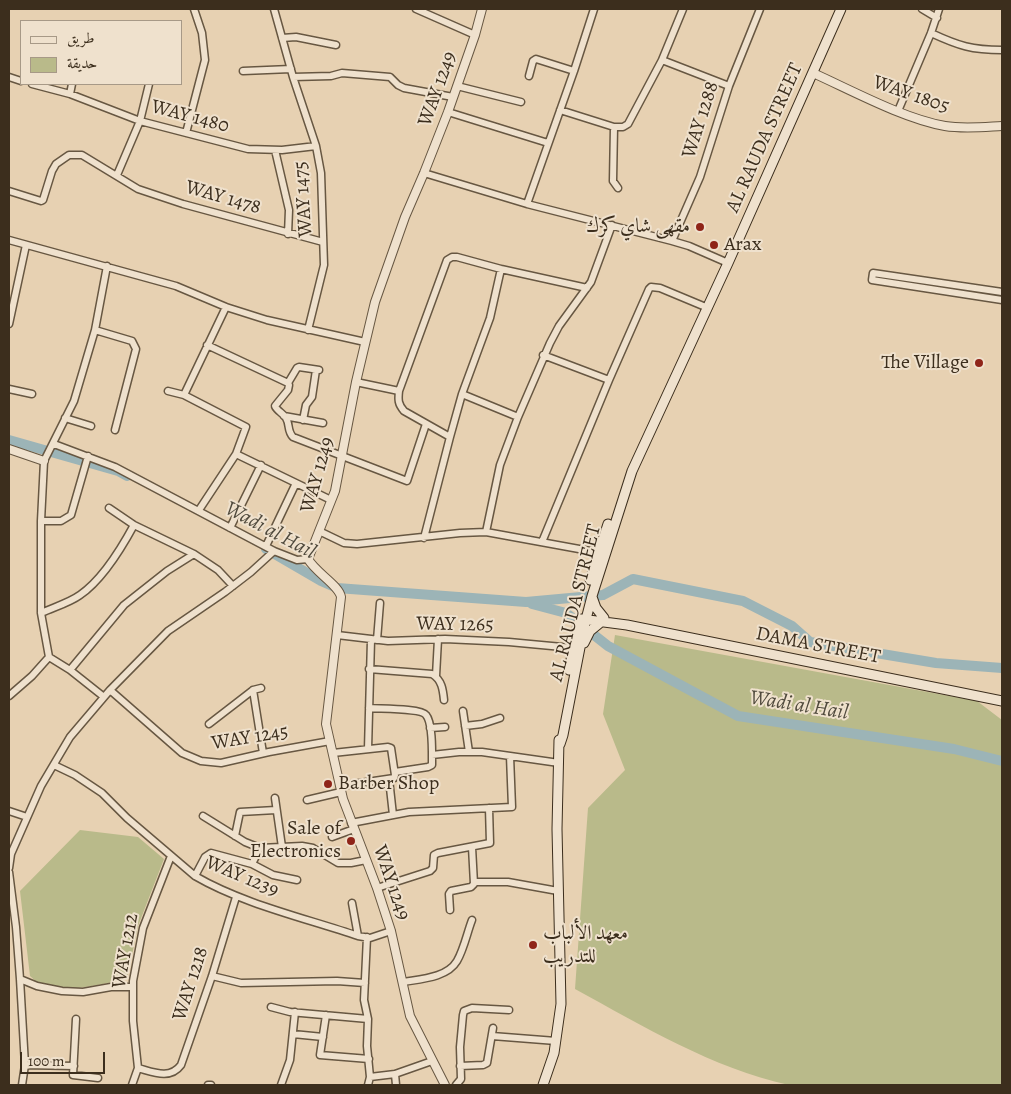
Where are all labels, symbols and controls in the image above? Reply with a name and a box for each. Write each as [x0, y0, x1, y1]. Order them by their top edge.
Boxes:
legend [20, 20, 182, 85]
text: طريق [67, 28, 94, 48]
street label: WAY 1249 [413, 48, 463, 130]
text: حديقة [67, 53, 97, 73]
street label: AL RAUDA STREET [721, 60, 809, 216]
street label: WAY 1805 [870, 71, 952, 119]
street label: WAY 1288 [677, 79, 725, 161]
street label: WAY 1480 [148, 95, 232, 139]
street label: WAY 1475 [289, 160, 319, 238]
street label: WAY 1478 [182, 176, 264, 220]
place label: مقهى شاي كرك [586, 215, 690, 239]
marker: مقهى شاي كرك [694, 221, 706, 233]
place label: Arax [724, 233, 762, 257]
marker: Arax [708, 239, 720, 251]
place label: The Village [881, 351, 969, 375]
marker: The Village [973, 357, 985, 369]
street label: WAY 1249 [296, 434, 340, 516]
water label: Wadi al Hail [220, 497, 320, 565]
street label: AL RAUDA STREET [545, 522, 607, 684]
street label: WAY 1265 [416, 612, 494, 638]
street label: DAMA STREET [754, 622, 882, 670]
water label: Wadi al Hail [748, 686, 850, 726]
street label: WAY 1245 [210, 720, 290, 756]
place label: Barber Shop [338, 772, 439, 796]
marker: Barber Shop [322, 778, 334, 790]
place label: Sale of Electronics [250, 817, 341, 864]
marker: Sale of Electronics [345, 835, 357, 847]
street label: WAY 1249 [367, 842, 415, 924]
street label: WAY 1239 [202, 851, 282, 903]
street label: WAY 1212 [108, 911, 144, 991]
place label: معهد الألباب للتدريب [543, 922, 628, 969]
marker: معهد الألباب للتدريب [527, 939, 539, 951]
street label: WAY 1218 [168, 944, 214, 1024]
scale bar [22, 1042, 108, 1074]
text: 100 m [28, 1051, 65, 1071]

